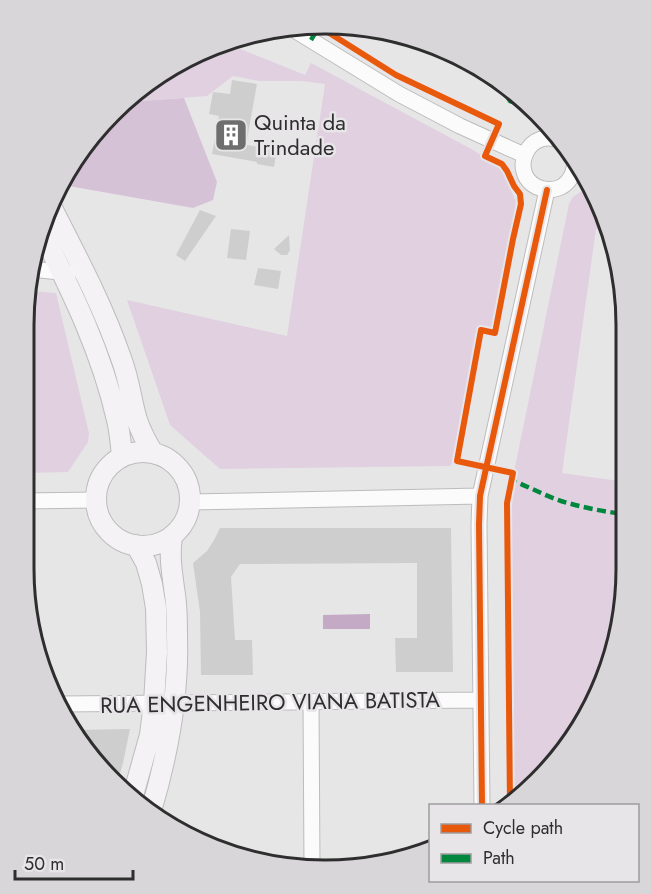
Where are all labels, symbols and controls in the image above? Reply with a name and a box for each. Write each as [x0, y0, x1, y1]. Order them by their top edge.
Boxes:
place label: Quinta da Trindade [254, 106, 346, 163]
building icon: Quinta da Trindade [213, 117, 249, 153]
street label: RUA ENGENHEIRO VIANA BATISTA [100, 683, 441, 721]
legend [429, 804, 639, 882]
text: Cycle path [483, 815, 563, 841]
scale bar [15, 843, 134, 881]
text: Path [483, 845, 515, 871]
text: 50 m [24, 851, 64, 877]

